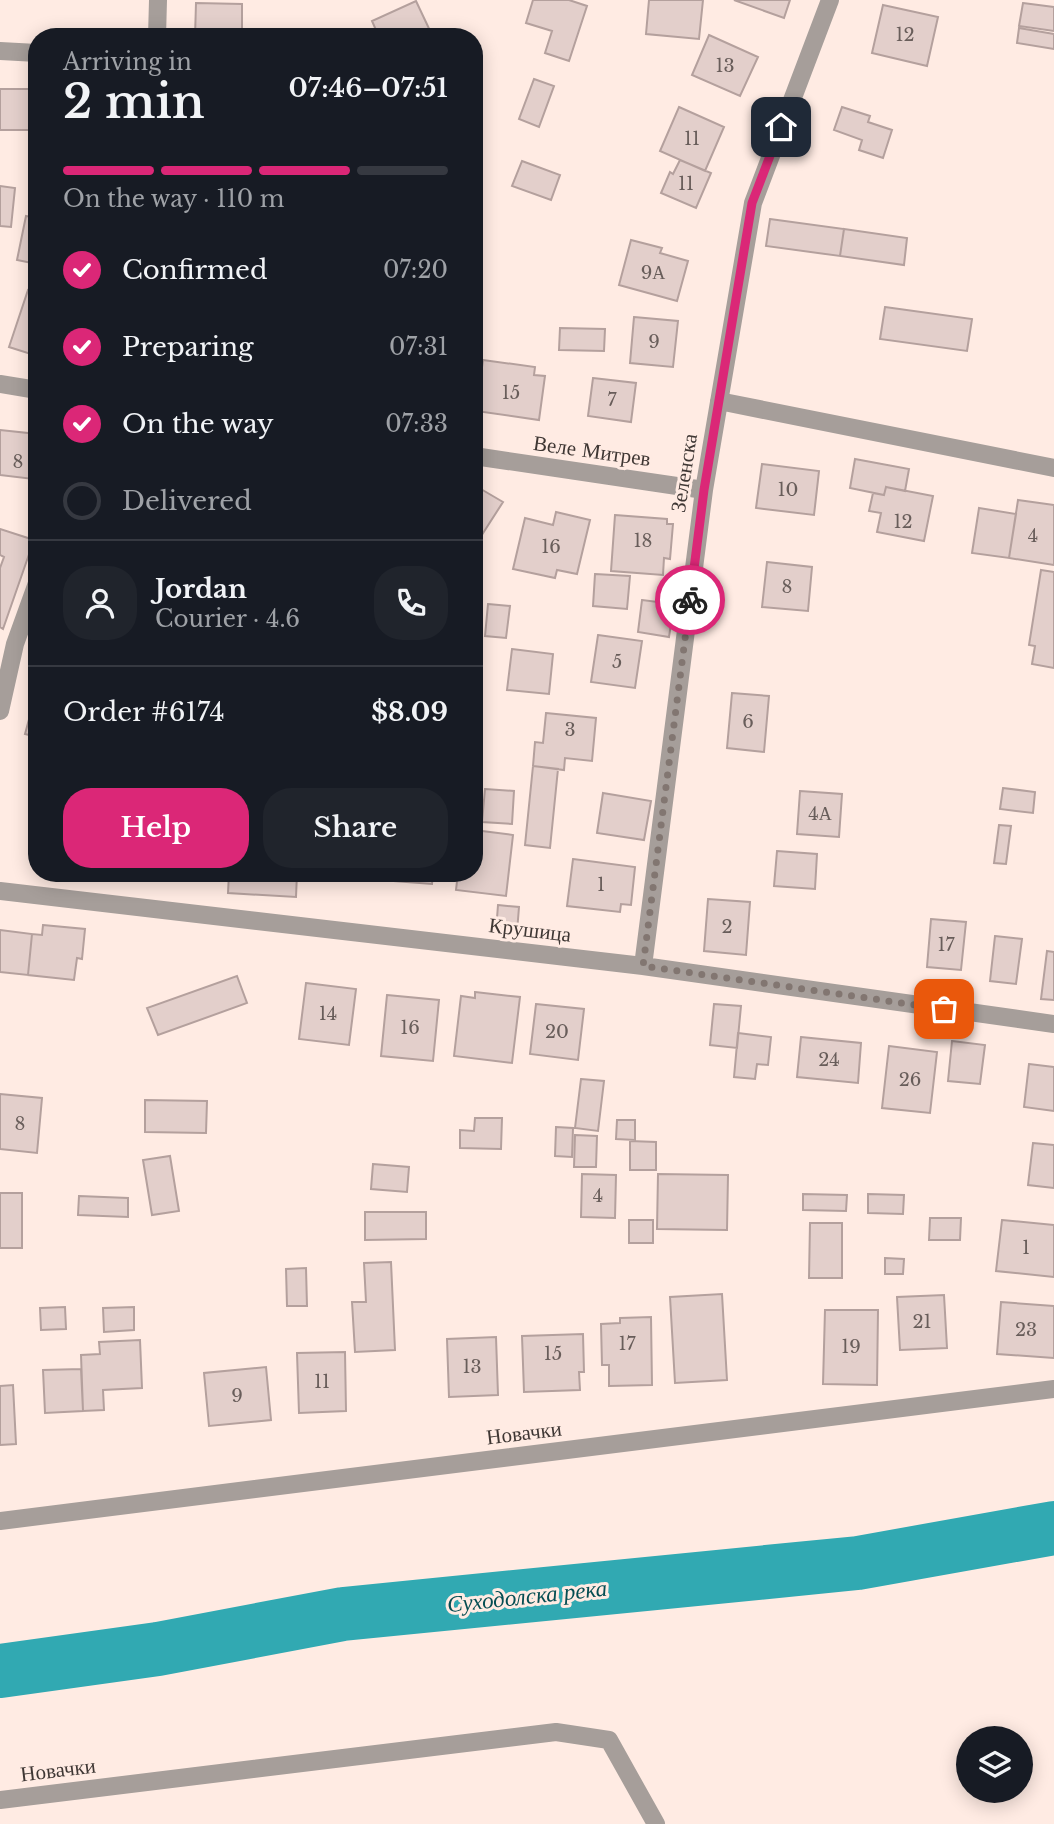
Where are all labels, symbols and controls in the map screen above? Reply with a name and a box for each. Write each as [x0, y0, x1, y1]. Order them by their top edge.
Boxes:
house number: 12 [895, 24, 915, 46]
text: Arriving in [63, 48, 192, 76]
house number: 13 [715, 55, 735, 77]
text: 07:46–07:51 [289, 72, 448, 104]
text: 2 min [63, 73, 205, 130]
pin [751, 97, 811, 157]
icon: home [762, 108, 800, 146]
house number: 11 [684, 128, 700, 150]
house number: 11 [678, 173, 694, 195]
text: On the way · 110 m [63, 185, 284, 213]
icon: check [63, 251, 101, 289]
text: Confirmed [122, 254, 267, 286]
text: 07:20 [383, 256, 448, 284]
house number: 9А [641, 262, 665, 284]
icon: check [63, 328, 101, 366]
text: Preparing [122, 331, 254, 363]
house number: 9 [648, 331, 660, 353]
text: 07:31 [389, 333, 448, 361]
house number: 15 [502, 382, 520, 404]
house number: 7 [607, 389, 617, 411]
icon: check [63, 405, 101, 443]
text: On the way [122, 408, 274, 440]
text: 07:33 [385, 410, 448, 438]
street label: Веле Митрев [532, 430, 652, 472]
street label: Зеленска [665, 431, 703, 514]
house number: 8 [13, 451, 23, 473]
house number: 10 [778, 479, 798, 501]
text: Delivered [122, 485, 252, 517]
house number: 12 [893, 511, 913, 533]
house number: 4 [1028, 525, 1038, 547]
house number: 18 [634, 530, 652, 552]
house number: 16 [541, 536, 561, 558]
courier [655, 565, 725, 635]
button: person [63, 566, 137, 640]
button: phone [374, 566, 448, 640]
text: Jordan [155, 573, 247, 605]
house number: 8 [782, 576, 792, 598]
icon: bike [671, 581, 709, 619]
text: Courier · 4.6 [155, 605, 300, 633]
house number: 5 [612, 651, 622, 673]
text: Order #6174 [63, 696, 225, 728]
text: $8.09 [371, 696, 448, 728]
house number: 6 [742, 711, 754, 733]
house number: 3 [564, 719, 576, 741]
button: Help [63, 788, 249, 868]
button: Share [263, 788, 448, 868]
house number: 4А [808, 803, 832, 825]
house number: 1 [597, 874, 605, 896]
street label: Крушица [487, 912, 573, 948]
house number: 2 [721, 916, 733, 938]
house number: 17 [937, 934, 955, 956]
pin [914, 979, 974, 1039]
icon: bag [925, 990, 963, 1028]
house number: 14 [319, 1003, 337, 1025]
house number: 16 [400, 1017, 420, 1039]
house number: 20 [545, 1021, 569, 1043]
house number: 24 [818, 1049, 840, 1071]
house number: 26 [899, 1069, 921, 1091]
house number: 8 [15, 1113, 25, 1135]
house number: 4 [593, 1185, 603, 1207]
house number: 1 [1022, 1237, 1030, 1259]
house number: 21 [912, 1311, 932, 1333]
house number: 23 [1015, 1319, 1037, 1341]
house number: 17 [618, 1333, 636, 1355]
house number: 19 [841, 1336, 861, 1358]
house number: 15 [544, 1343, 562, 1365]
house number: 13 [462, 1356, 482, 1378]
house number: 11 [314, 1371, 330, 1393]
house number: 9 [231, 1385, 243, 1407]
street label: Новачки [485, 1415, 563, 1451]
water label: Суходолска река [446, 1574, 608, 1618]
map controls [956, 1726, 1033, 1803]
button: layers [956, 1726, 1033, 1803]
street label: Новачки [19, 1752, 97, 1788]

